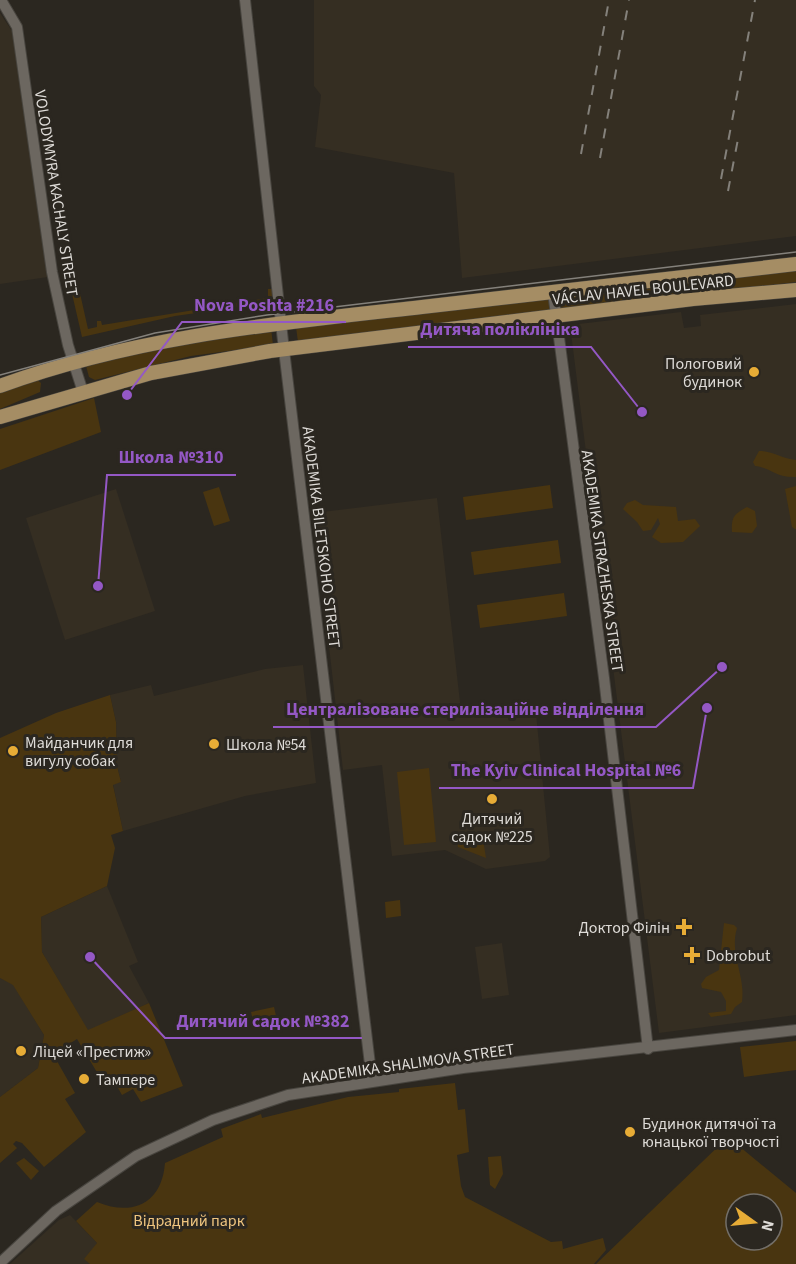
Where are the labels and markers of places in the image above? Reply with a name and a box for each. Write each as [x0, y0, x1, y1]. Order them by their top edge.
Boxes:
callout: Nova Poshta #216 [182, 286, 346, 322]
callout: Дитяча поліклініка [408, 311, 591, 347]
place label: Пологовий будинок [665, 353, 742, 393]
marker: Пологовий будинок [747, 365, 761, 379]
callout: Школа №310 [107, 439, 236, 475]
callout: Централізоване стерилізаційне відділення [273, 691, 656, 727]
place label: Майданчик для вигулу собак [25, 732, 133, 772]
place label: Школа №54 [226, 734, 306, 756]
marker: Школа №54 [207, 737, 221, 751]
marker: Майданчик для вигулу собак [6, 744, 20, 758]
callout: The Kyiv Clinical Hospital №6 [439, 752, 693, 788]
marker: Дитячий садок №225 [485, 792, 499, 806]
place label: Дитячий садок №225 [451, 808, 533, 848]
place label: Доктор Філін [578, 917, 670, 939]
marker: Доктор Філін [675, 918, 693, 936]
place label: Dobrobut [706, 945, 771, 967]
marker: Dobrobut [683, 946, 701, 964]
callout: Дитячий садок №382 [165, 1002, 362, 1038]
place label: Ліцей «Престиж» [33, 1041, 151, 1063]
marker: Ліцей «Престиж» [14, 1044, 28, 1058]
place label: Тампере [96, 1069, 155, 1091]
marker: Тампере [77, 1072, 91, 1086]
place label: Будинок дитячої та юнацької творчості [642, 1113, 779, 1153]
marker: Будинок дитячої та юнацької творчості [623, 1125, 637, 1139]

